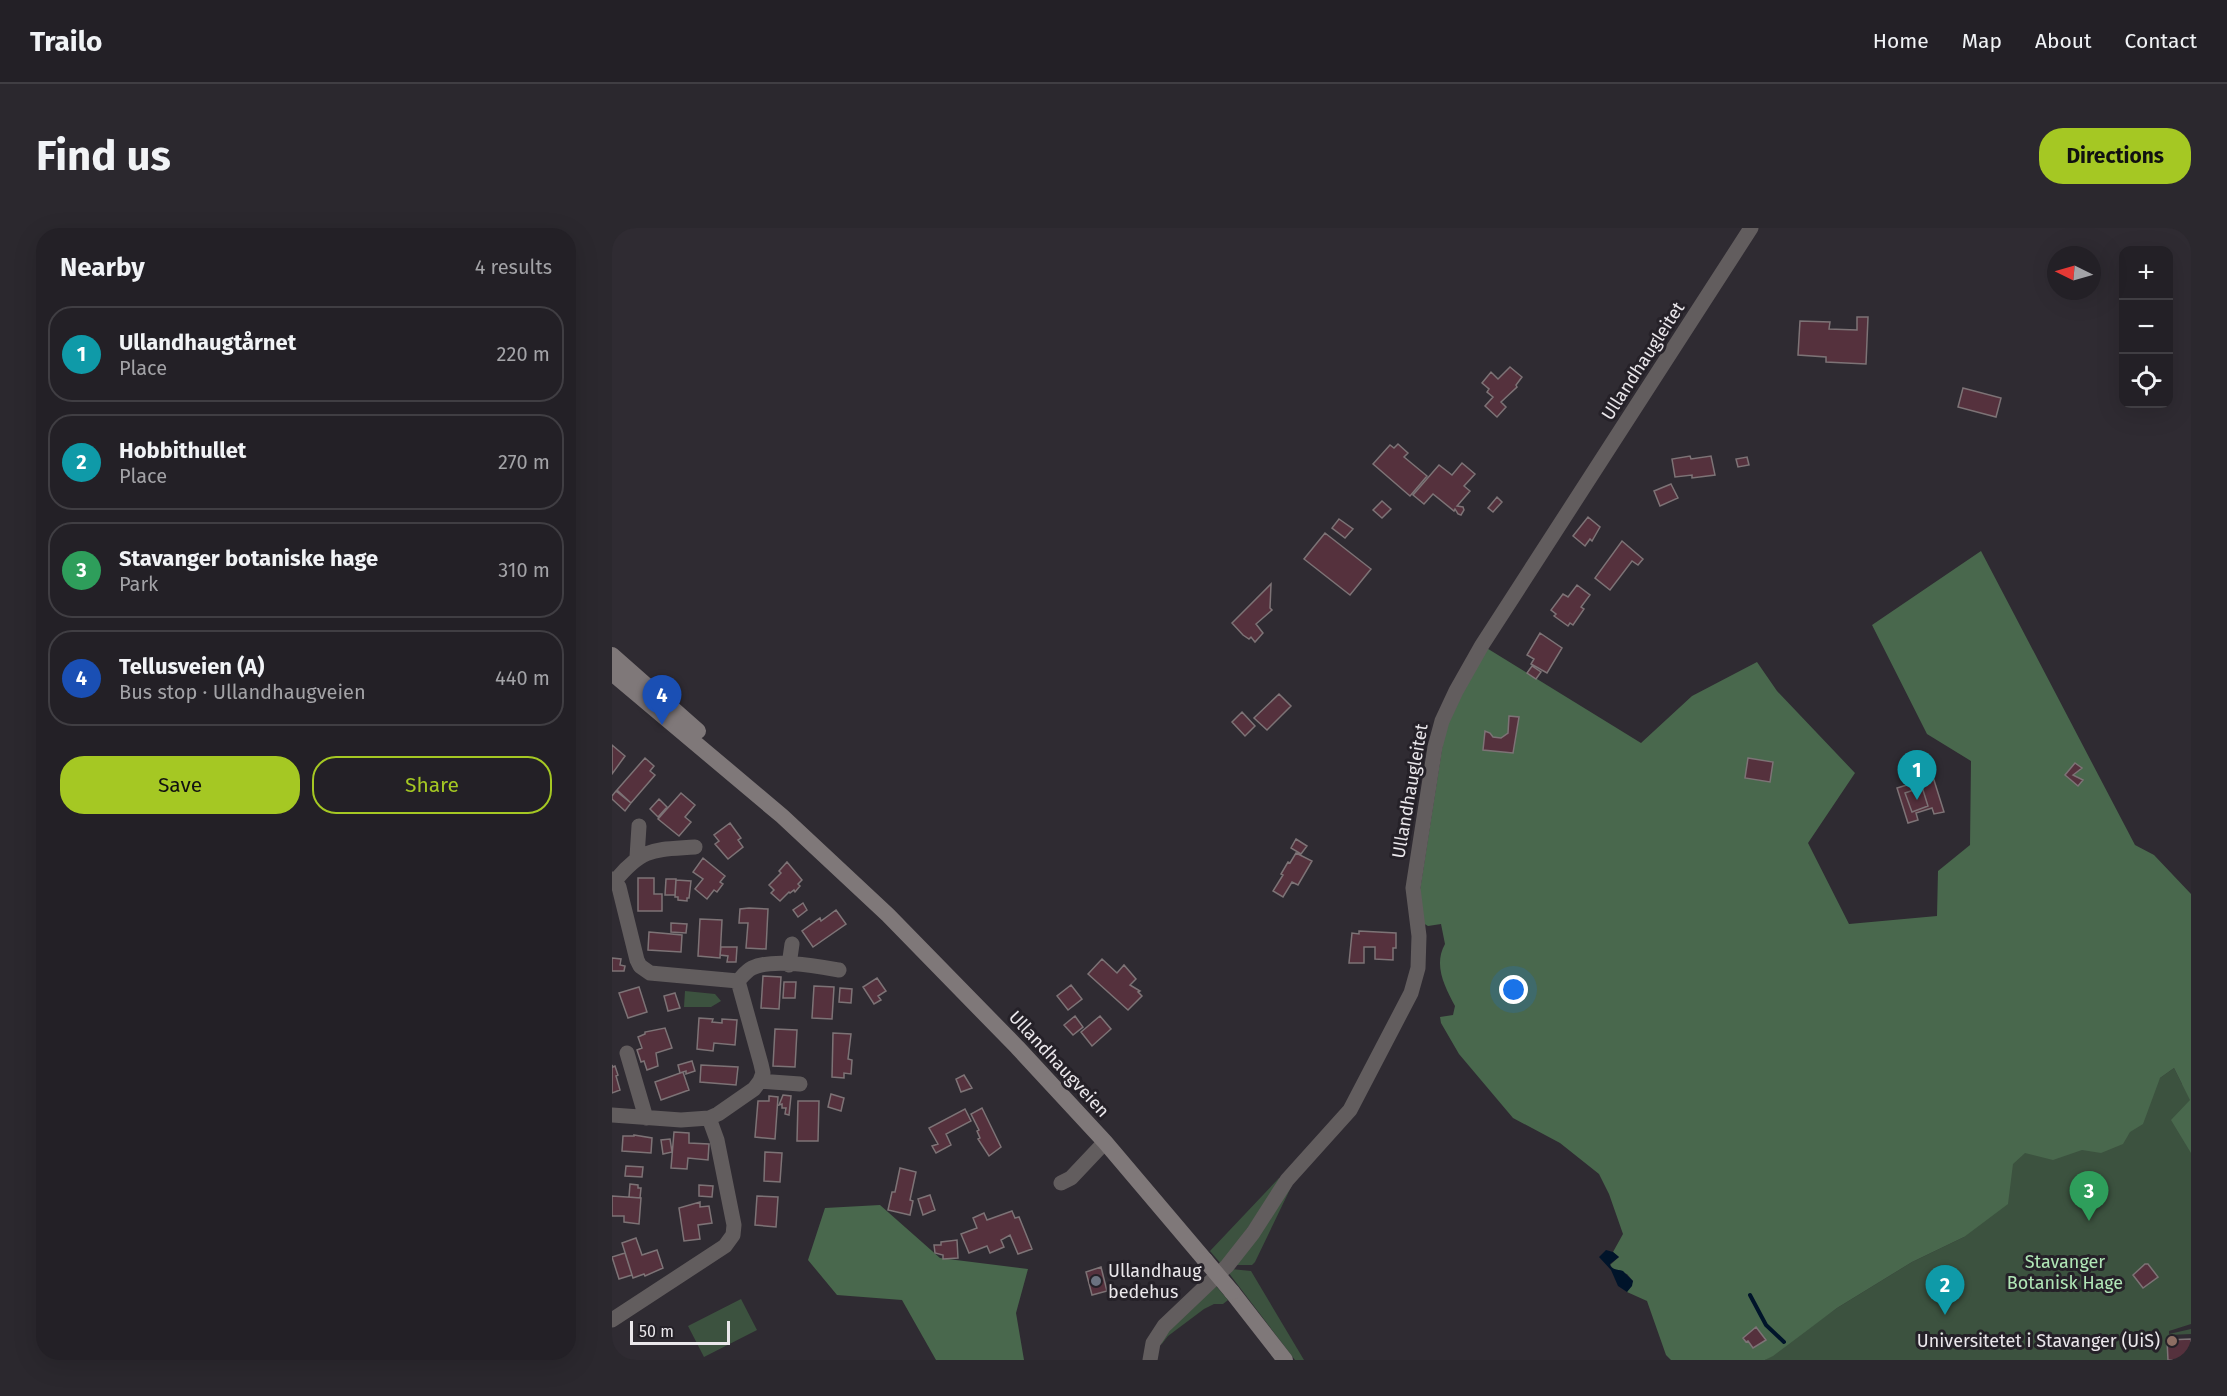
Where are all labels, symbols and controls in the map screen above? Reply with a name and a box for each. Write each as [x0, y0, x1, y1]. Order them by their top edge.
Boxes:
text: Trailo [30, 25, 102, 58]
text: Home [1873, 28, 1929, 54]
text: Map [1962, 28, 2002, 54]
text: About [2035, 28, 2092, 54]
text: Contact [2125, 28, 2197, 54]
button: Directions [2039, 128, 2191, 184]
text: Find us [36, 131, 171, 181]
north arrow [2047, 246, 2101, 300]
map controls [2119, 246, 2173, 408]
button: + [2119, 246, 2173, 300]
text: Nearby [60, 252, 145, 283]
text: 4 results [475, 255, 552, 279]
street label: Ullandhaugleitet [1597, 297, 1690, 424]
button: − [2119, 300, 2173, 354]
text: Ullandhaugtårnet [119, 329, 296, 356]
text: 1 [77, 342, 86, 366]
text: 220 m [497, 342, 550, 366]
button: locate [2119, 354, 2173, 408]
text: Place [119, 356, 167, 380]
text: Hobbithullet [119, 437, 246, 464]
text: 2 [76, 450, 87, 474]
text: 270 m [498, 450, 550, 474]
text: Place [119, 464, 167, 488]
text: Stavanger botaniske hage [119, 545, 378, 572]
text: 3 [76, 558, 87, 582]
text: 310 m [498, 558, 550, 582]
text: Park [119, 572, 158, 596]
text: Tellusveien (A) [119, 653, 264, 680]
text: 4 [76, 666, 87, 690]
text: 440 m [495, 666, 550, 690]
pin: 4 [643, 676, 682, 725]
text: Bus stop · Ullandhaugveien [119, 680, 366, 704]
street label: Ullandhaugleitet [1387, 722, 1433, 860]
pin: 1 [1898, 750, 1936, 800]
button: Save [60, 756, 300, 814]
button: Share [312, 756, 552, 814]
your location [1499, 975, 1528, 1004]
street label: Ullandhaugveien [1004, 1006, 1114, 1122]
pin: 3 [2070, 1172, 2108, 1221]
park label: Stavanger Botanisk Hage [2007, 1251, 2123, 1294]
place label: Ullandhaug bedehus [1108, 1260, 1202, 1303]
pin: 2 [1926, 1266, 1964, 1315]
marker: Ullandhaug bedehus [1089, 1274, 1103, 1288]
scale bar [630, 1318, 730, 1346]
text: 50 m [639, 1322, 674, 1341]
place label: Universitetet i Stavanger (UiS) [1917, 1330, 2160, 1352]
marker: Universitetet i Stavanger (UiS) [2165, 1334, 2179, 1348]

